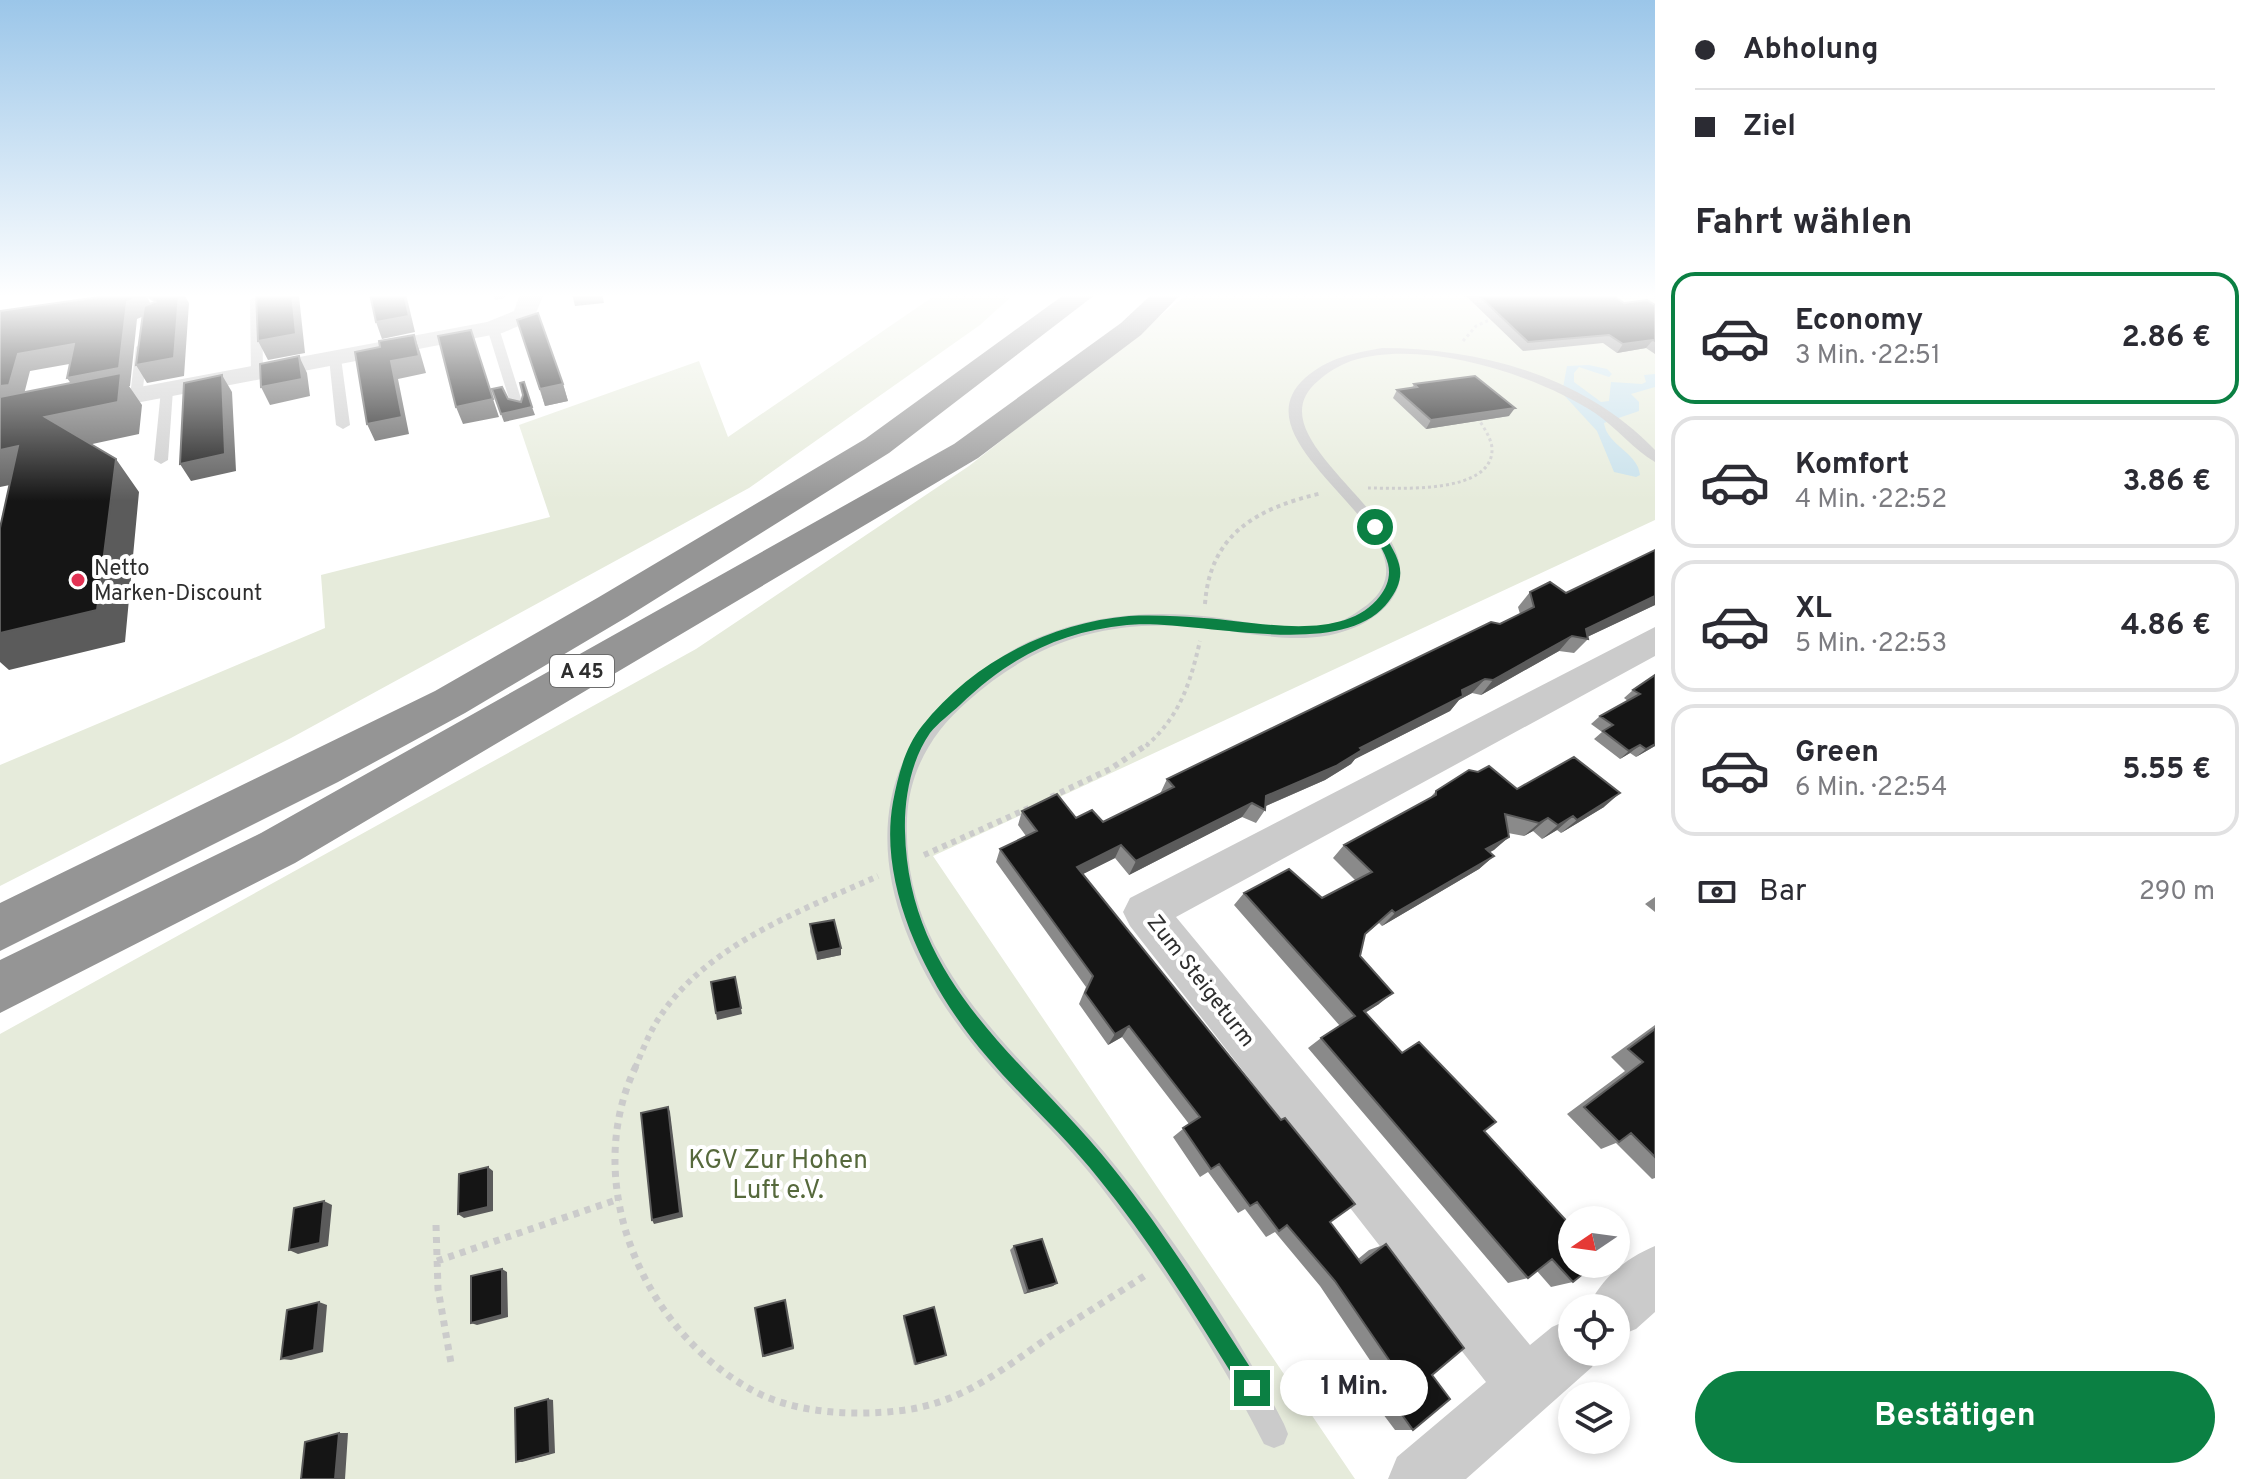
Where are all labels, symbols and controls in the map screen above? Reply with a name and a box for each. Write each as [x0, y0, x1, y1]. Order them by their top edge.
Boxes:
text: Abholung [1743, 32, 1878, 69]
text: Ziel [1743, 109, 1796, 146]
text: Fahrt wählen [1695, 201, 1913, 247]
icon: car [1699, 302, 1771, 374]
text: Economy [1795, 303, 1923, 340]
text: 2.86 € [2122, 320, 2211, 357]
text: 3 Min. · 22:51 [1795, 340, 1941, 373]
icon: car [1699, 446, 1771, 518]
text: Komfort [1795, 447, 1909, 484]
text: 3.86 € [2123, 464, 2211, 501]
text: 4 Min. · 22:52 [1795, 484, 1947, 517]
route start [1357, 509, 1393, 545]
place label: Netto Marken-Discount [94, 556, 262, 608]
marker: Netto Marken-Discount [69, 571, 87, 589]
icon: car [1699, 590, 1771, 662]
text: XL [1795, 591, 1832, 628]
text: 4.86 € [2121, 608, 2211, 645]
text: 5 Min. · 22:53 [1795, 628, 1947, 661]
road number: A 45 [550, 655, 614, 687]
icon: car [1699, 734, 1771, 806]
text: Green [1795, 735, 1879, 772]
text: 5.55 € [2122, 752, 2211, 789]
text: 6 Min. · 22:54 [1795, 772, 1948, 805]
icon: cash [1695, 870, 1739, 914]
text: Bar [1759, 874, 1807, 911]
text: 290 m [2139, 876, 2215, 909]
street label: Zum Steigeturm [1140, 910, 1260, 1053]
park label: KGV Zur Hohen Luft e.V. [688, 1145, 868, 1208]
north arrow [1558, 1206, 1630, 1278]
map controls [1558, 1206, 1630, 1454]
button: locate [1558, 1294, 1630, 1366]
callout: 1 Min. [1280, 1360, 1428, 1416]
route end [1234, 1370, 1270, 1406]
text: 1 Min. [1320, 1371, 1388, 1404]
button: Bestätigen [1695, 1371, 2215, 1463]
button: layers [1558, 1382, 1630, 1454]

